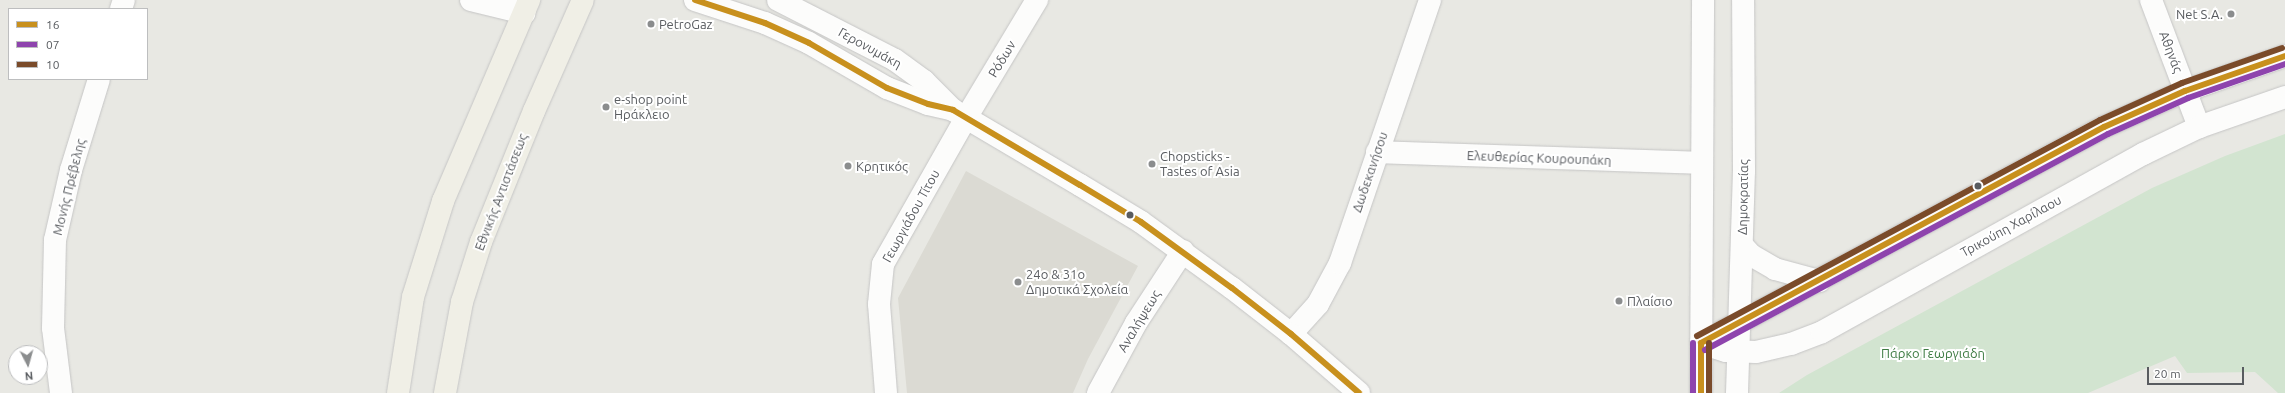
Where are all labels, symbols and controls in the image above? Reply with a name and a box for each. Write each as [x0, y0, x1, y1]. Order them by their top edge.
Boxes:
place label: Net S.A. [2176, 6, 2223, 22]
legend [8, 8, 148, 80]
marker: Net S.A. [2226, 9, 2236, 19]
place label: PetroGaz [659, 16, 713, 32]
text: 16 [46, 18, 60, 31]
marker: PetroGaz [646, 19, 656, 29]
street label: Γερονυμάκη [836, 24, 904, 72]
street label: Αθηνάς [2156, 29, 2186, 75]
text: 07 [46, 38, 60, 51]
street label: Ρόδων [985, 38, 1019, 80]
text: 10 [46, 58, 60, 71]
place label: e-shop point Ηράκλειο [614, 92, 687, 123]
marker: e-shop point Ηράκλειο [601, 102, 611, 112]
street label: Δωδεκανήσου [1349, 130, 1391, 214]
street label: Εθνικής Αντιστάσεως [471, 131, 531, 253]
street label: Μονής Πρέβελης [49, 137, 89, 237]
street label: Ελευθερίας Κουρουπάκη [1466, 148, 1612, 168]
place label: Chopsticks - Tastes of Asia [1160, 149, 1240, 180]
place label: Κρητικός [856, 158, 908, 174]
marker: Chopsticks - Tastes of Asia [1147, 159, 1157, 169]
street label: Δημοκρατίας [1735, 159, 1751, 235]
marker: Κρητικός [843, 161, 853, 171]
street label: Γεωργιάδου Τίτου [879, 167, 943, 265]
unlabelled marker [1973, 181, 1983, 191]
street label: Τρικούπη Χαρίλαου [1958, 192, 2064, 260]
unlabelled marker [1125, 210, 1135, 220]
place label: 24ο & 31ο Δημοτικά Σχολεία [1026, 267, 1128, 298]
marker: 24ο & 31ο Δημοτικά Σχολεία [1013, 277, 1023, 287]
street label: Αναλήψεως [1114, 287, 1164, 355]
place label: Πλαίσιο [1627, 293, 1673, 309]
marker: Πλαίσιο [1614, 296, 1624, 306]
north arrow [8, 345, 48, 385]
park label: Πάρκο Γεωργιάδη [1881, 345, 1985, 361]
scale bar [2149, 359, 2246, 385]
text: 20 m [2154, 367, 2181, 380]
text: N [24, 370, 34, 382]

